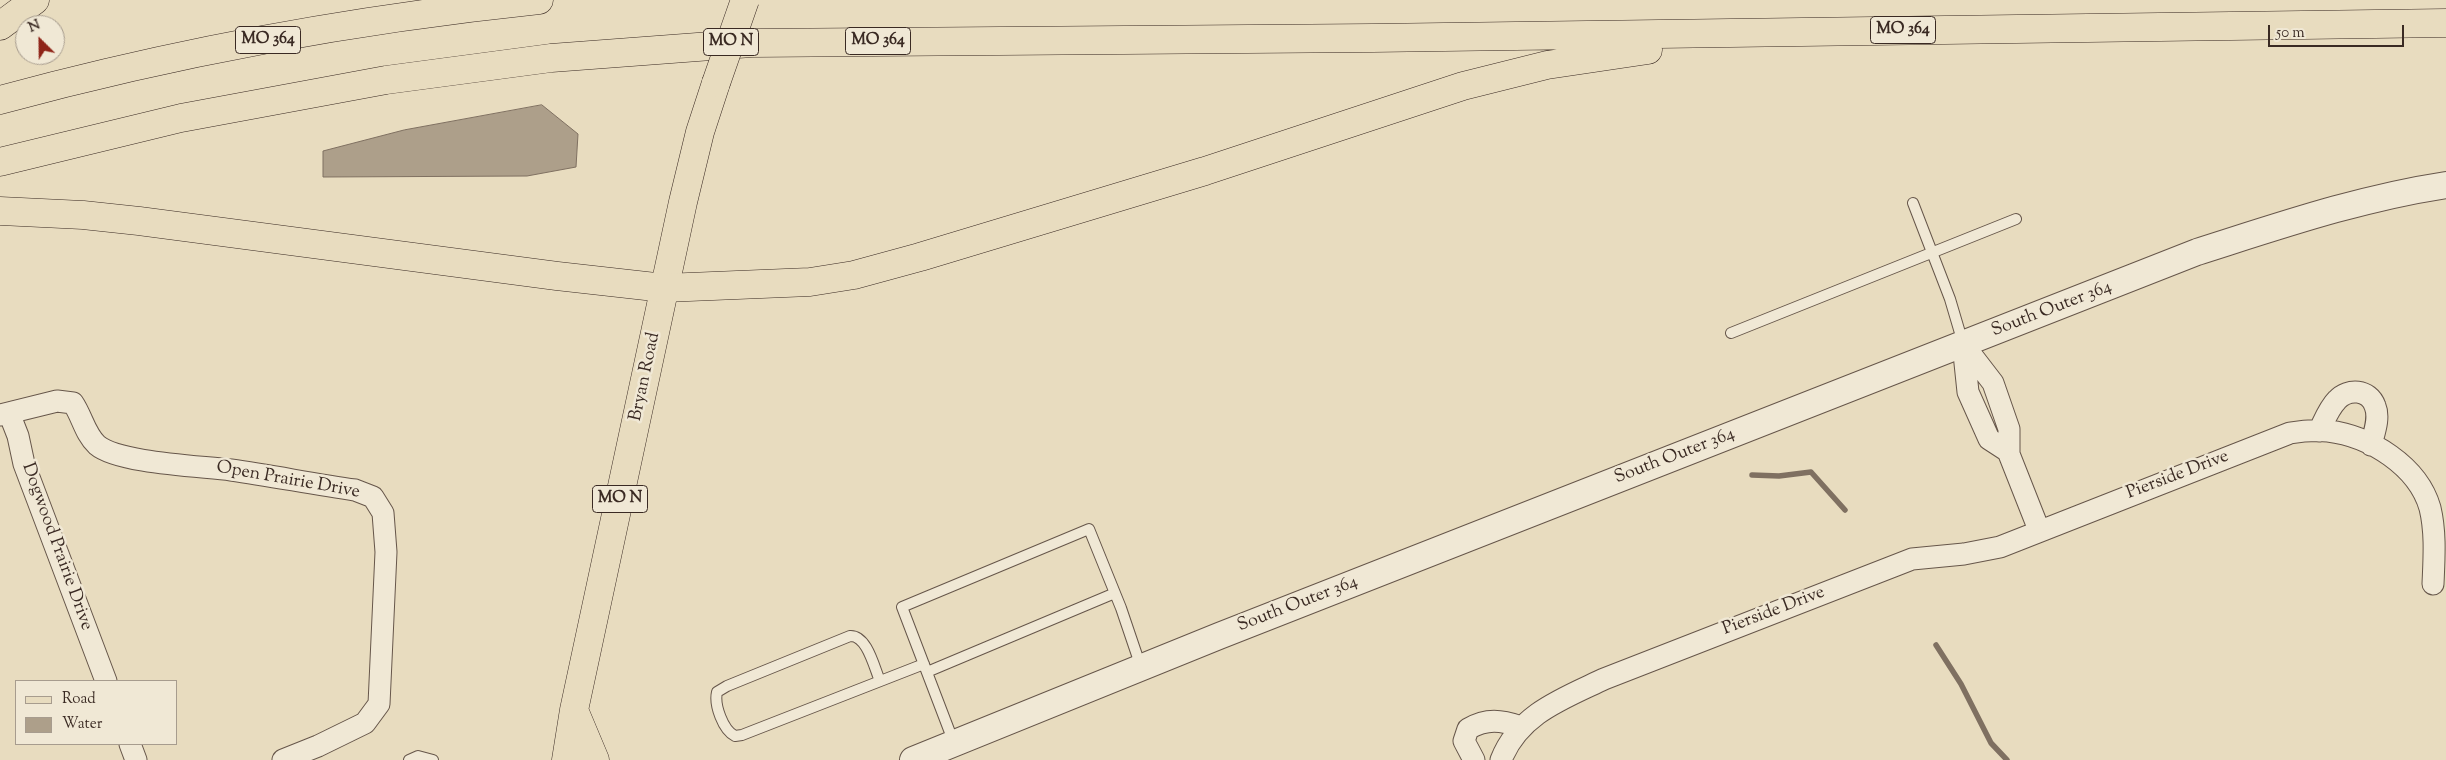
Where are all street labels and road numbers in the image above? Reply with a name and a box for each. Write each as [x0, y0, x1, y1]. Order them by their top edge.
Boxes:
road number: MO 364 [1870, 16, 1936, 44]
road number: MO 364 [236, 26, 300, 54]
road number: MO 364 [846, 27, 910, 54]
road number: MO N [704, 28, 758, 56]
street label: South Outer 364 [1989, 277, 2115, 343]
street label: Bryan Road [626, 331, 666, 423]
street label: South Outer 364 [1612, 424, 1738, 490]
street label: Pierside Drive [2124, 447, 2232, 505]
street label: Open Prairie Drive [214, 458, 362, 504]
street label: Dogwood Prairie Drive [16, 460, 96, 634]
road number: MO N [592, 486, 648, 512]
street label: South Outer 364 [1235, 572, 1361, 638]
street label: Pierside Drive [1720, 583, 1828, 641]

